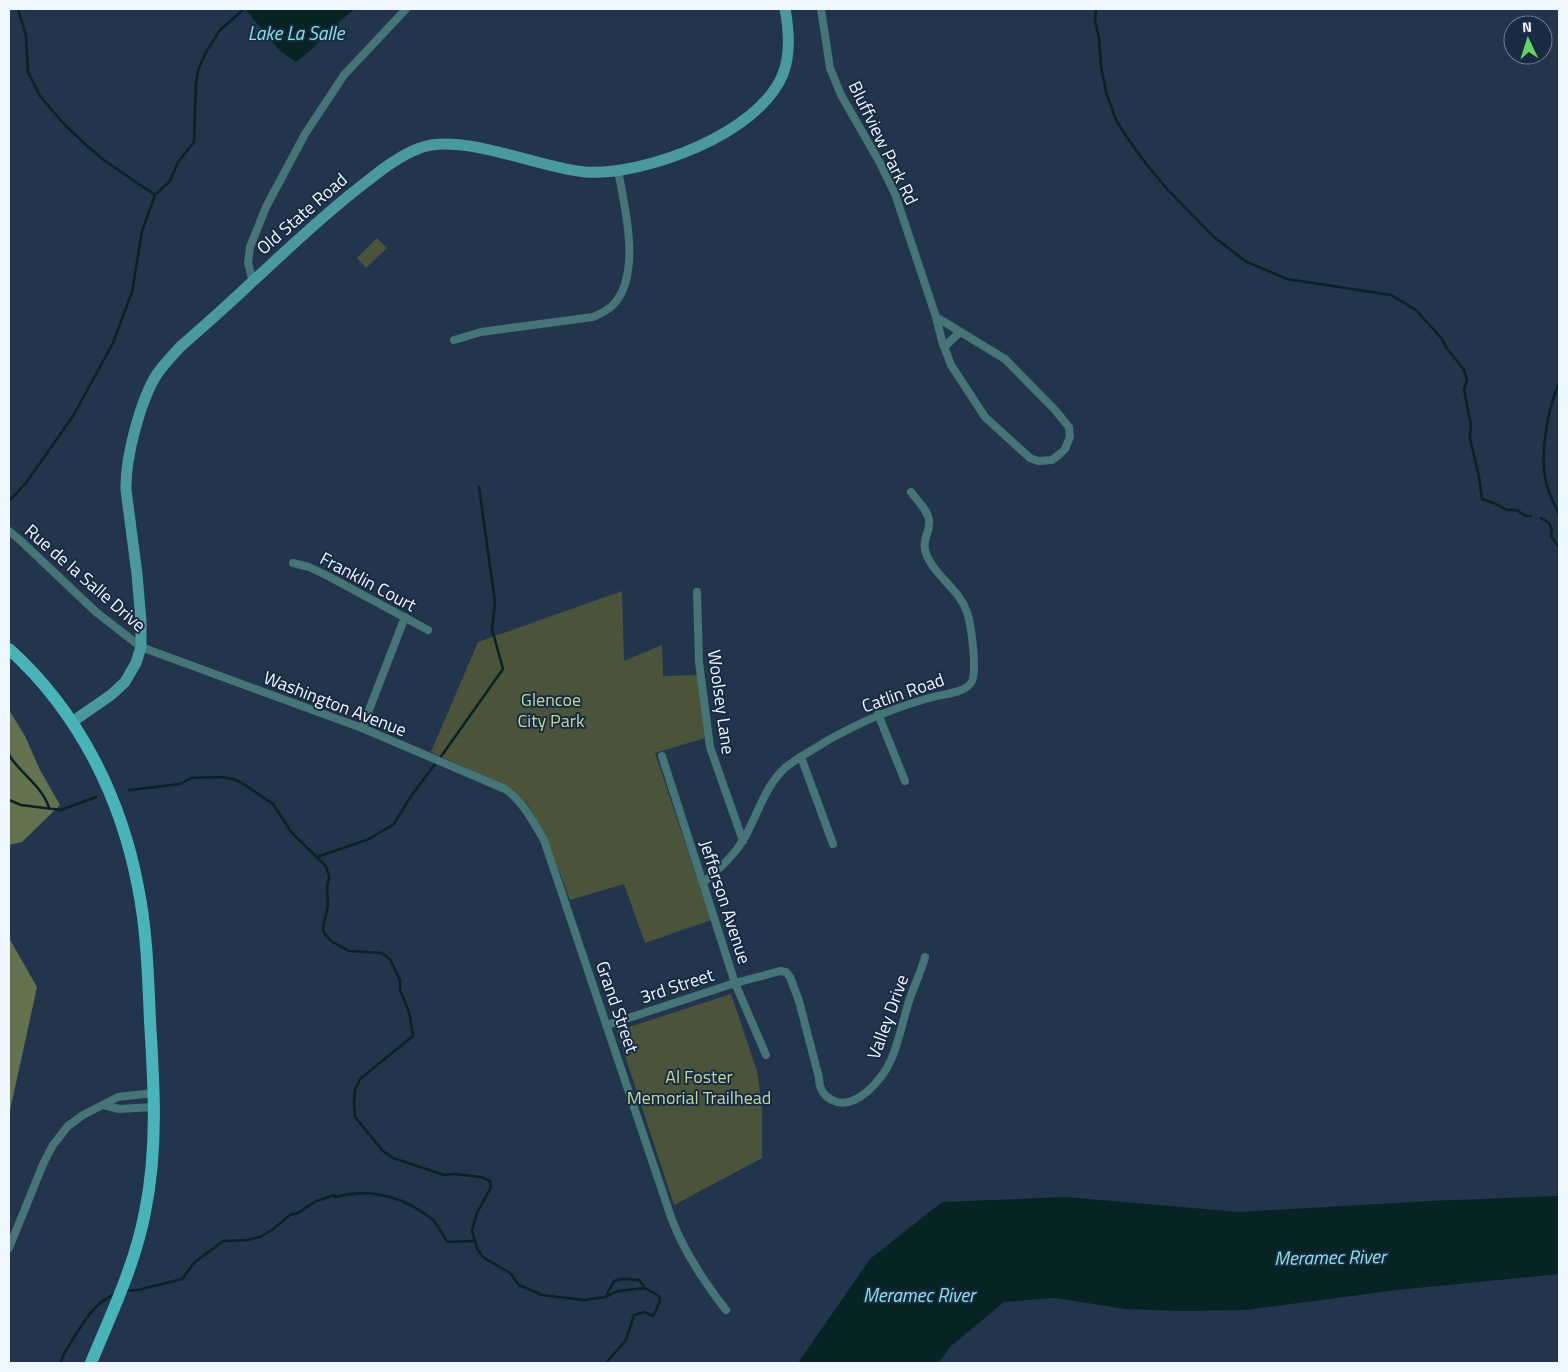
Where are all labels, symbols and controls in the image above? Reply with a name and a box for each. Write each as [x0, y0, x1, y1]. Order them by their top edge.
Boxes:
north arrow [1503, 15, 1553, 65]
text: N [1521, 16, 1533, 37]
water label: Lake La Salle [248, 18, 345, 47]
street label: Bluffview Park Rd [842, 76, 925, 209]
street label: Old State Road [250, 166, 353, 261]
street label: Rue de la Salle Drive [19, 517, 152, 638]
street label: Franklin Court [315, 545, 422, 619]
street label: Woolsey Lane [701, 648, 742, 756]
street label: Washington Avenue [260, 664, 411, 743]
street label: Catlin Road [858, 666, 948, 719]
park label: Glencoe City Park [517, 686, 585, 734]
street label: Jefferson Avenue [693, 836, 758, 967]
street label: Grand Street [589, 957, 646, 1057]
street label: 3rd Street [637, 961, 718, 1010]
street label: Valley Drive [860, 971, 915, 1063]
park label: Al Foster Memorial Trailhead [627, 1063, 771, 1111]
water label: Meramec River [1274, 1241, 1388, 1272]
water label: Meramec River [863, 1280, 977, 1309]

